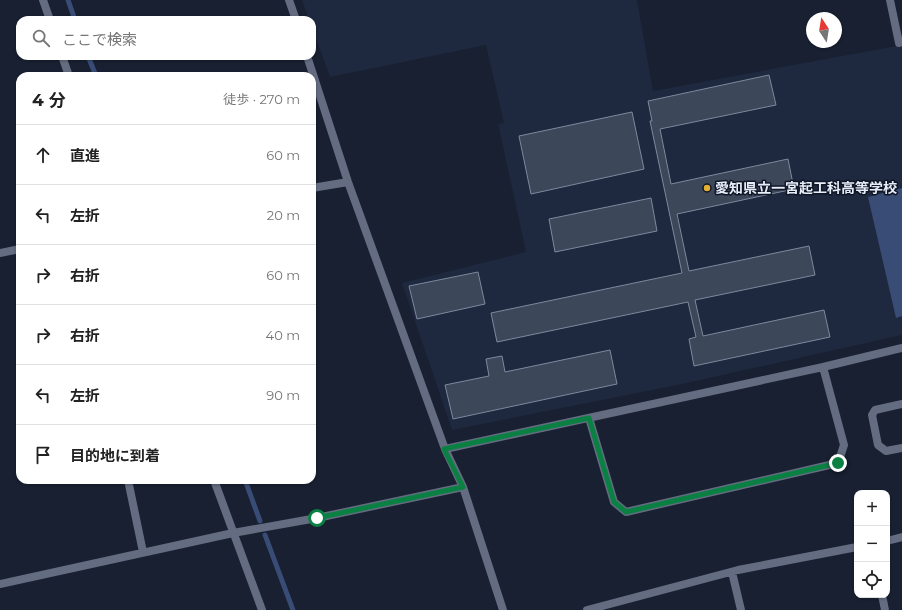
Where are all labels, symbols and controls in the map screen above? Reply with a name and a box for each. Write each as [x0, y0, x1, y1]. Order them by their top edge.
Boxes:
north arrow [806, 12, 842, 48]
search box [16, 16, 316, 60]
icon: search [30, 27, 52, 49]
text: ここで検索 [62, 30, 137, 49]
text: 4 分 [32, 90, 66, 110]
text: 徒歩 · 270 m [223, 91, 300, 107]
icon: ahead [32, 144, 54, 166]
text: 直進 [70, 146, 100, 165]
text: 60 m [266, 147, 300, 163]
place label: 愛知県立一宮起工科高等学校 [715, 179, 897, 197]
marker: 愛知県立一宮起工科高等学校 [702, 183, 712, 193]
icon: left [32, 204, 54, 226]
text: 左折 [70, 206, 100, 225]
text: 20 m [267, 207, 300, 223]
icon: right [32, 264, 54, 286]
text: 右折 [70, 266, 100, 285]
text: 60 m [266, 267, 300, 283]
icon: right [32, 324, 54, 346]
text: 右折 [70, 326, 100, 345]
text: 40 m [266, 327, 300, 343]
icon: left [32, 384, 54, 406]
text: 左折 [70, 386, 100, 405]
text: 90 m [266, 387, 300, 403]
icon: arrive [32, 444, 54, 466]
text: 目的地に到着 [70, 446, 160, 465]
route end [829, 454, 847, 472]
map controls [854, 490, 890, 598]
button: + [854, 490, 890, 526]
route start [308, 509, 326, 527]
button: − [854, 526, 890, 562]
button: locate [854, 562, 890, 598]

